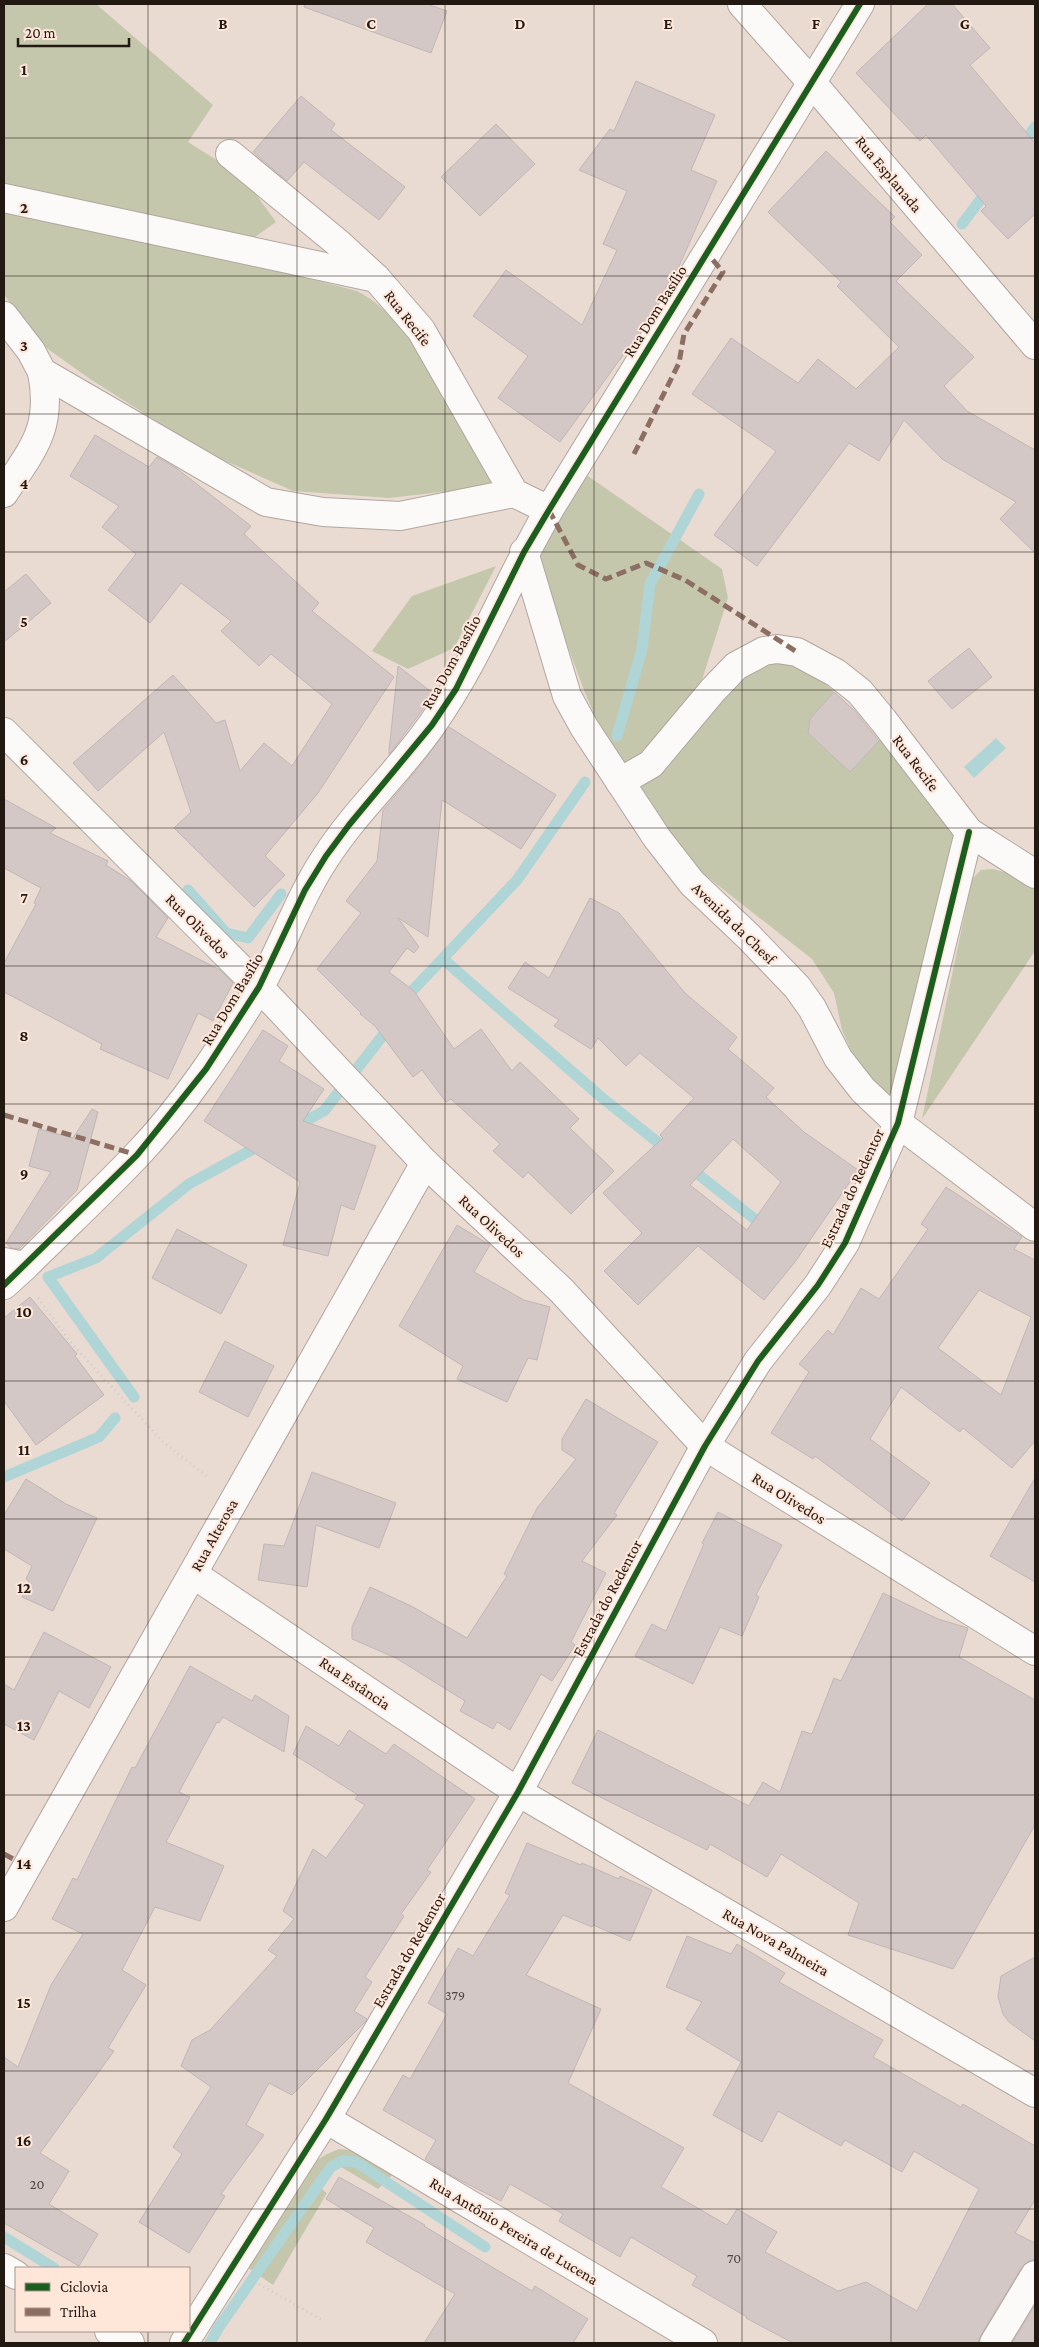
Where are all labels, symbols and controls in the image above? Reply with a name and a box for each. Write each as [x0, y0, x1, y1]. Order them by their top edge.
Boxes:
scale bar [18, 15, 129, 47]
text: B [218, 15, 228, 32]
text: C [366, 15, 376, 32]
text: D [514, 15, 526, 32]
text: E [663, 15, 673, 32]
text: F [812, 15, 821, 32]
text: G [960, 15, 970, 32]
text: 20 m [25, 25, 56, 41]
text: 1 [21, 61, 27, 78]
street label: Rua Esplanada [851, 132, 926, 217]
text: 2 [20, 199, 28, 216]
street label: Rua Dom Basílio [620, 262, 690, 360]
street label: Rua Recife [381, 287, 435, 349]
text: 3 [20, 337, 28, 354]
text: 4 [20, 475, 29, 492]
street label: Rua Dom Basílio [418, 612, 484, 712]
text: 5 [20, 613, 28, 630]
street label: Rua Recife [889, 732, 943, 794]
text: 6 [20, 751, 28, 768]
street label: Avenida da Chesf [689, 879, 780, 968]
text: 7 [20, 889, 28, 906]
street label: Rua Olivedos [162, 890, 234, 962]
street label: Rua Dom Basílio [198, 950, 266, 1048]
text: 8 [19, 1027, 29, 1044]
street label: Estrada do Redentor [817, 1125, 887, 1250]
text: 9 [20, 1165, 28, 1182]
street label: Rua Olivedos [456, 1191, 528, 1261]
text: 10 [16, 1303, 32, 1320]
text: 11 [18, 1441, 30, 1458]
street label: Rua Olivedos [749, 1469, 829, 1527]
street label: Rua Alterosa [187, 1495, 241, 1574]
street label: Estrada do Redentor [569, 1536, 645, 1659]
text: 12 [17, 1579, 31, 1596]
street label: Rua Estância [316, 1653, 394, 1713]
text: 13 [17, 1717, 31, 1734]
text: 14 [17, 1855, 32, 1872]
street label: Estrada do Redentor [369, 1889, 449, 2010]
street label: Rua Nova Palmeira [720, 1905, 833, 1980]
house number: 379 [445, 1987, 465, 2003]
text: 15 [17, 1994, 31, 2011]
text: 16 [17, 2132, 31, 2149]
street label: Rua Antônio Pereira de Lucena [427, 2174, 602, 2288]
house number: 20 [30, 2176, 44, 2192]
house number: 70 [727, 2250, 741, 2266]
legend [15, 2267, 190, 2332]
text: Ciclovia [60, 2279, 108, 2295]
text: Trilha [60, 2304, 96, 2320]

